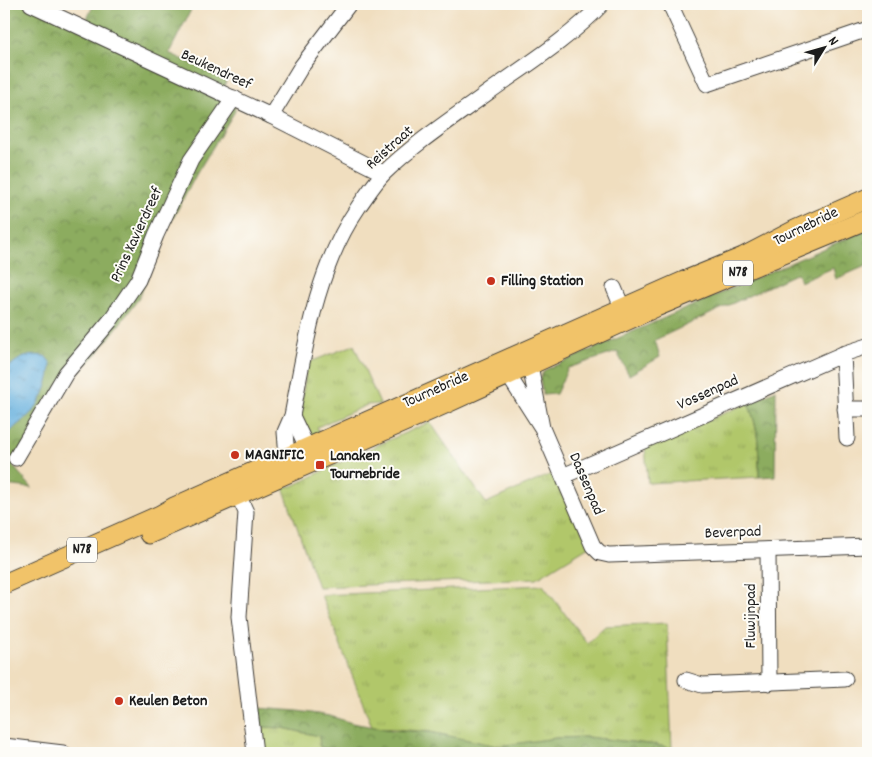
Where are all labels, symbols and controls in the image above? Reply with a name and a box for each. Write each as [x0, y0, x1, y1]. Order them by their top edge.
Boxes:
north arrow [800, 22, 850, 72]
text: N [823, 33, 843, 50]
street label: Beukendreef [177, 44, 255, 97]
street label: Reistraat [361, 120, 419, 176]
street label: Prins Xavierdreef [105, 183, 169, 286]
street label: Tournebride [770, 201, 842, 253]
road number: N78 [723, 260, 753, 286]
place label: Filling Station [501, 270, 583, 293]
marker: Filling Station [485, 275, 497, 287]
street label: Tournebride [399, 365, 473, 415]
street label: Vossenpad [674, 369, 742, 417]
place label: MAGNIFIC [245, 444, 304, 467]
place label: Lanaken Tournebride [330, 445, 400, 486]
marker: MAGNIFIC [229, 449, 241, 461]
street label: Dassenpad [563, 449, 609, 519]
marker: Lanaken Tournebride [314, 459, 326, 471]
street label: Beverpad [704, 521, 762, 545]
road number: N78 [67, 538, 97, 562]
street label: Fluwijnpad [740, 583, 763, 649]
place label: Keulen Beton [129, 690, 207, 713]
marker: Keulen Beton [113, 695, 125, 707]

